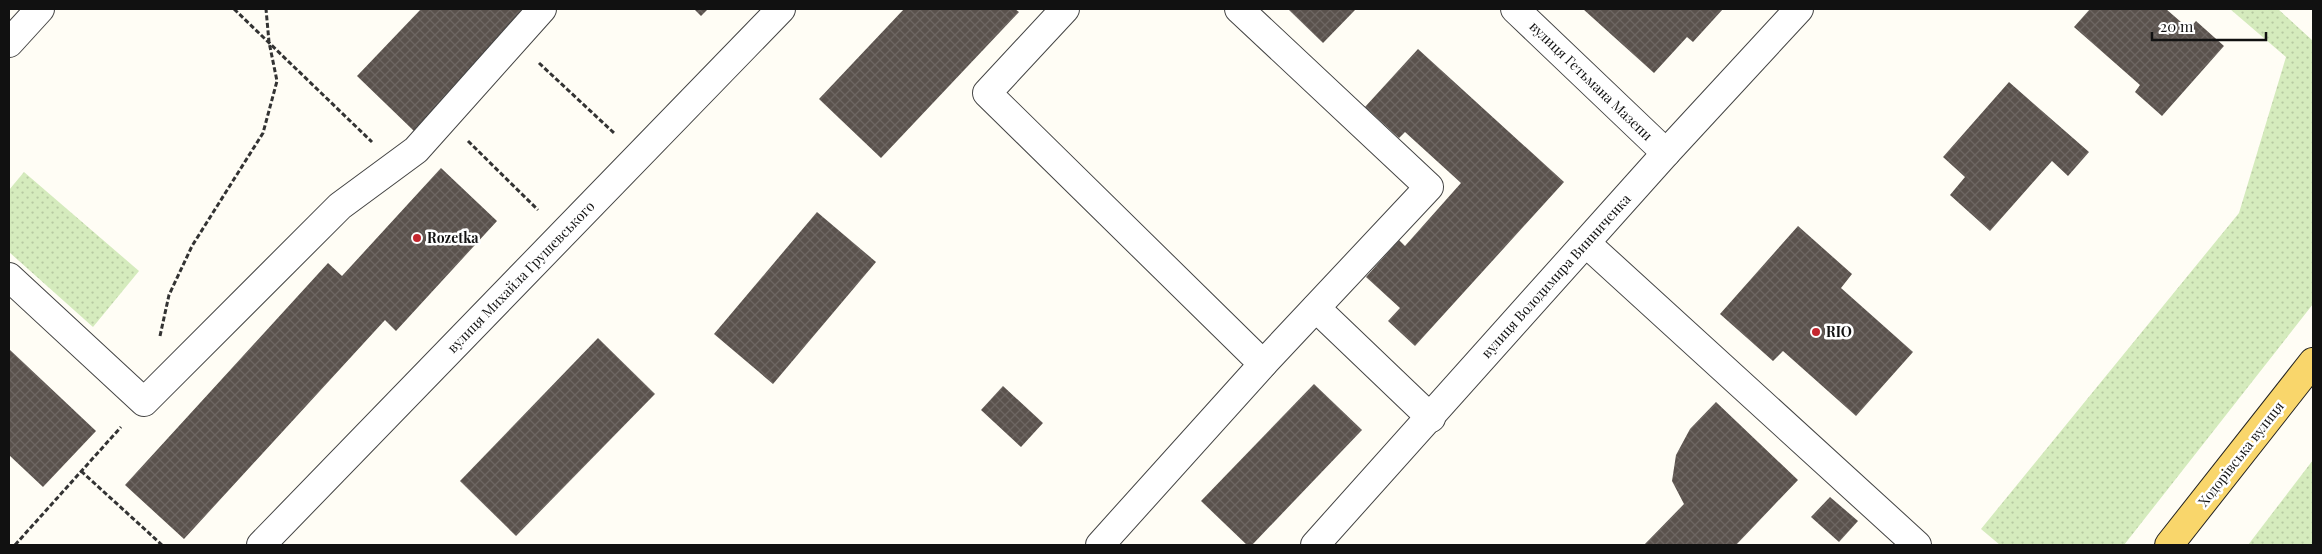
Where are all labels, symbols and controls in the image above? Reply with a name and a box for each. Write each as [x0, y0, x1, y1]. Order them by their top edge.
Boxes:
scale bar [2152, 10, 2266, 42]
text: 20 m [2160, 16, 2194, 36]
street label: вулиця Гетьмана Мазепи [1526, 17, 1657, 145]
street label: вулиця Володимира Винниченка [1477, 189, 1635, 362]
street label: вулиця Михайла Грушевського [443, 196, 599, 357]
place label: Rozetka [427, 228, 479, 247]
marker: Rozetka [411, 232, 423, 244]
place label: RIO [1826, 322, 1852, 341]
marker: RIO [1810, 326, 1822, 338]
street label: Ходорівська вулиця [2194, 397, 2288, 510]

